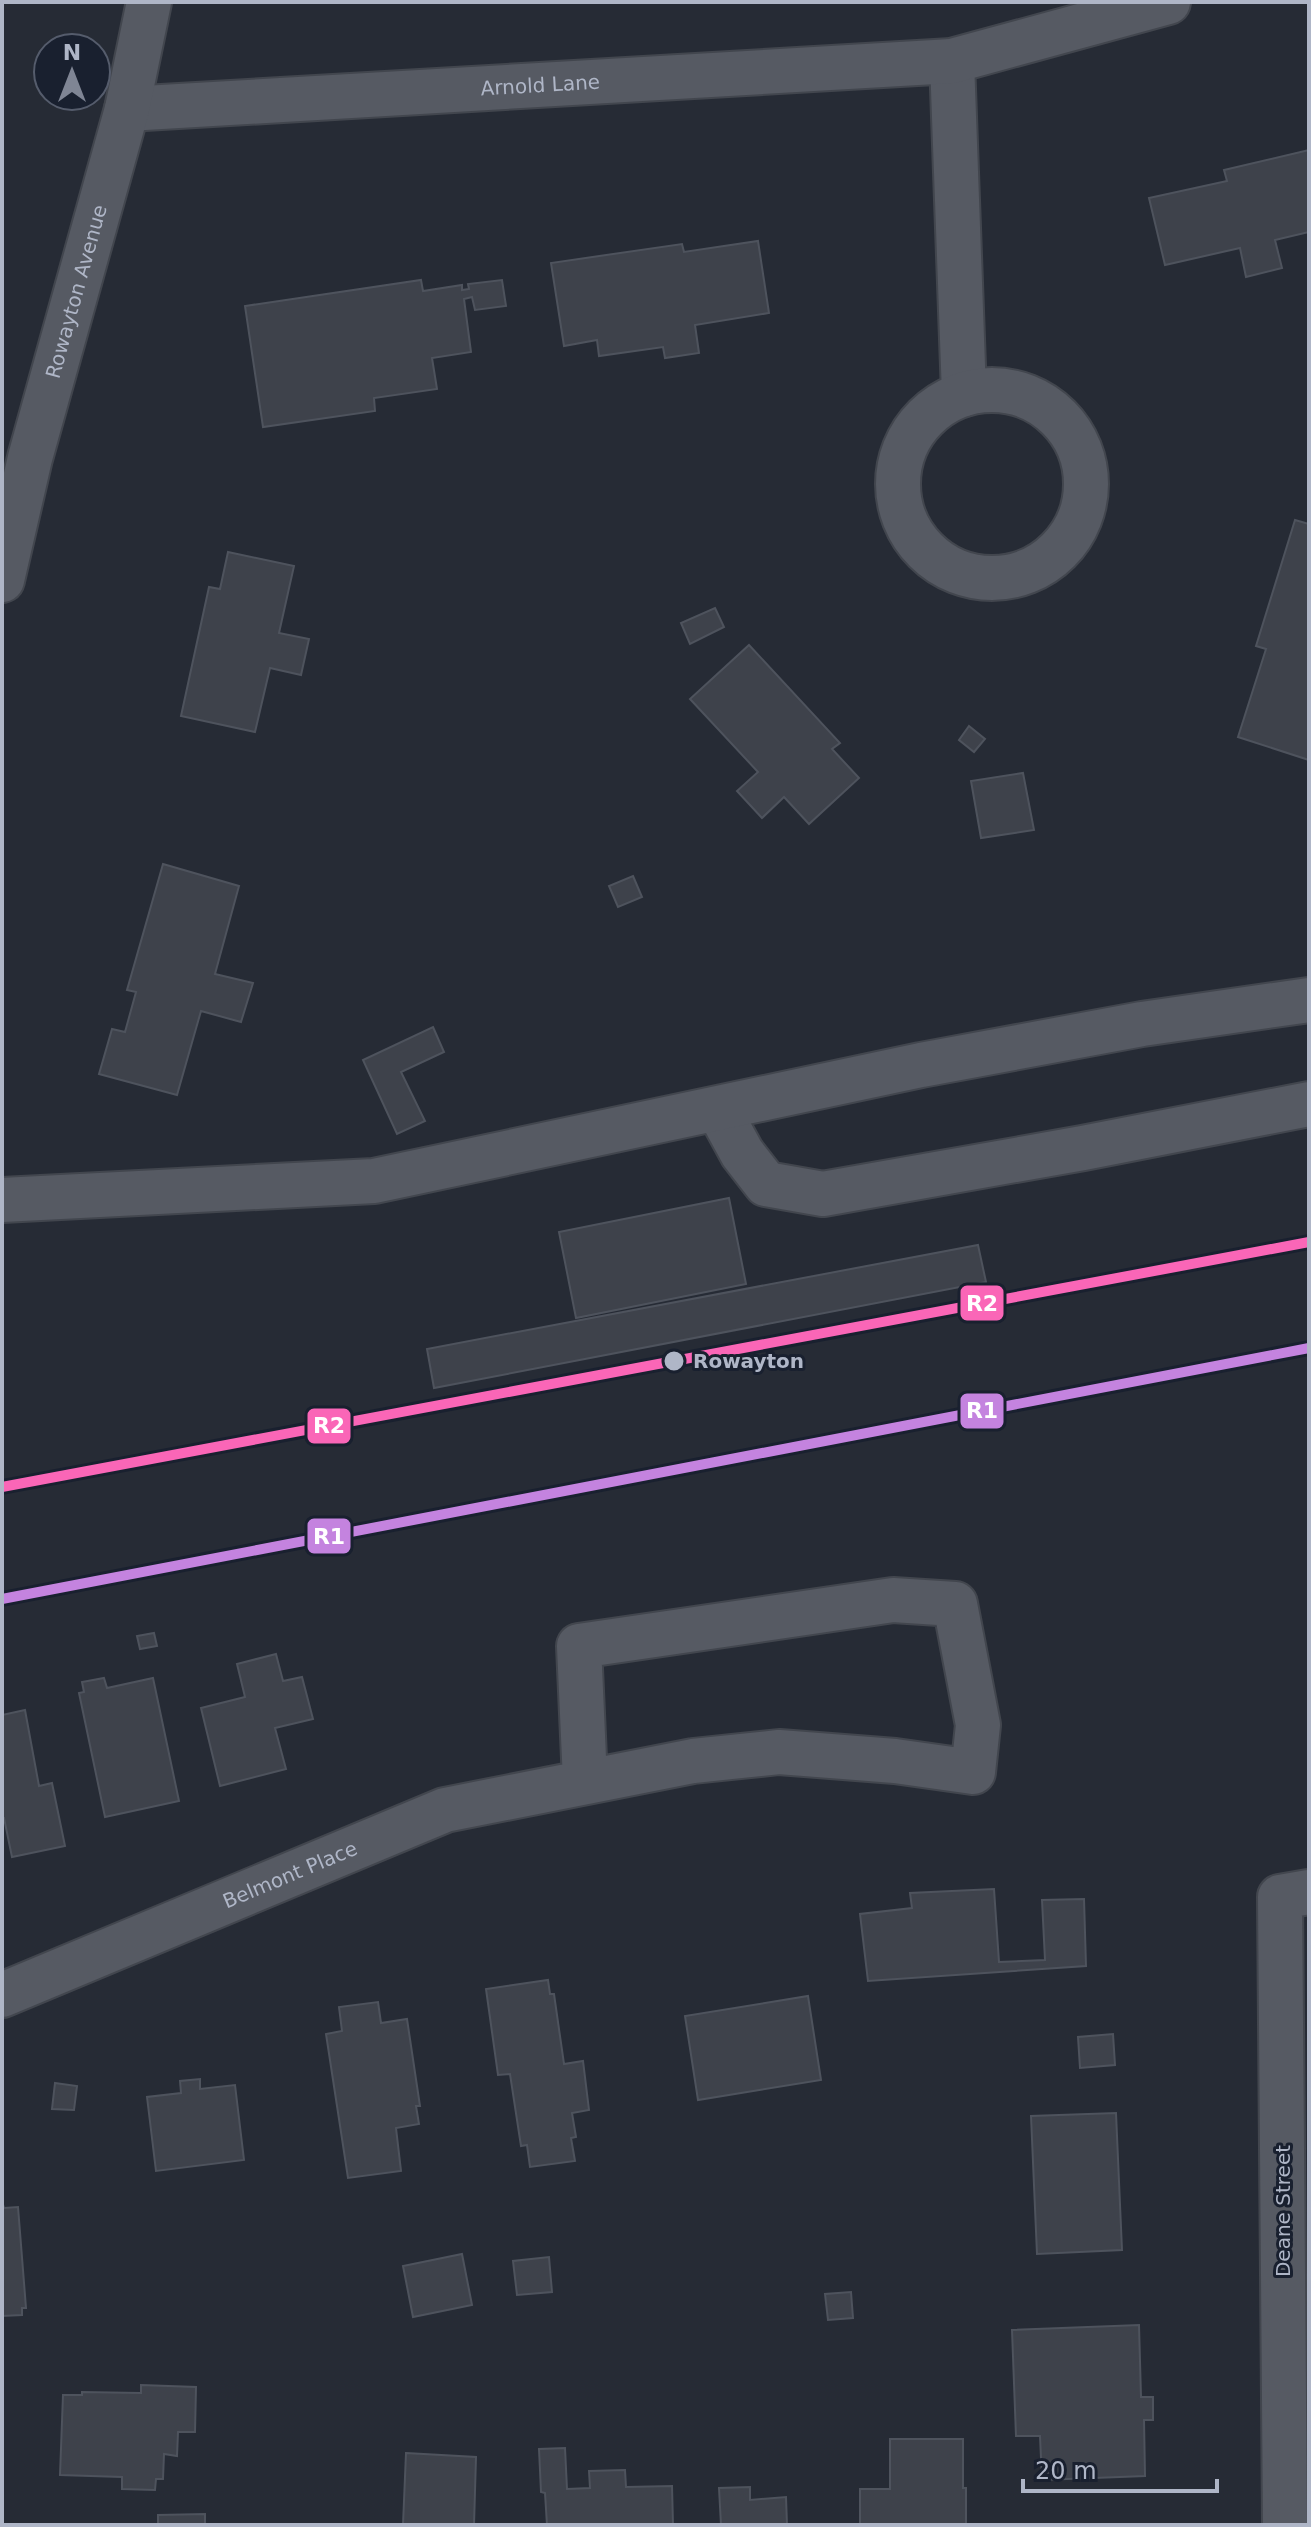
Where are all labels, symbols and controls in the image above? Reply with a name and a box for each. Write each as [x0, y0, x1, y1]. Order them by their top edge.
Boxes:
north arrow [32, 32, 112, 112]
text: N [63, 40, 81, 65]
street label: Arnold Lane [480, 70, 601, 100]
street label: Rowayton Avenue [41, 202, 112, 381]
line badge: R2 [959, 1284, 1005, 1322]
text: R2 [966, 1291, 998, 1316]
marker: Rowayton [662, 1349, 686, 1373]
place label: Rowayton [693, 1349, 804, 1373]
line badge: R1 [959, 1392, 1005, 1430]
text: R1 [966, 1398, 998, 1423]
line badge: R2 [306, 1407, 352, 1445]
text: R2 [313, 1413, 345, 1438]
line badge: R1 [306, 1517, 352, 1555]
text: R1 [313, 1524, 345, 1549]
street label: Belmont Place [219, 1836, 361, 1913]
street label: Deane Street [1271, 2145, 1295, 2277]
scale bar [1023, 2443, 1217, 2493]
text: 20 m [1035, 2457, 1097, 2485]

